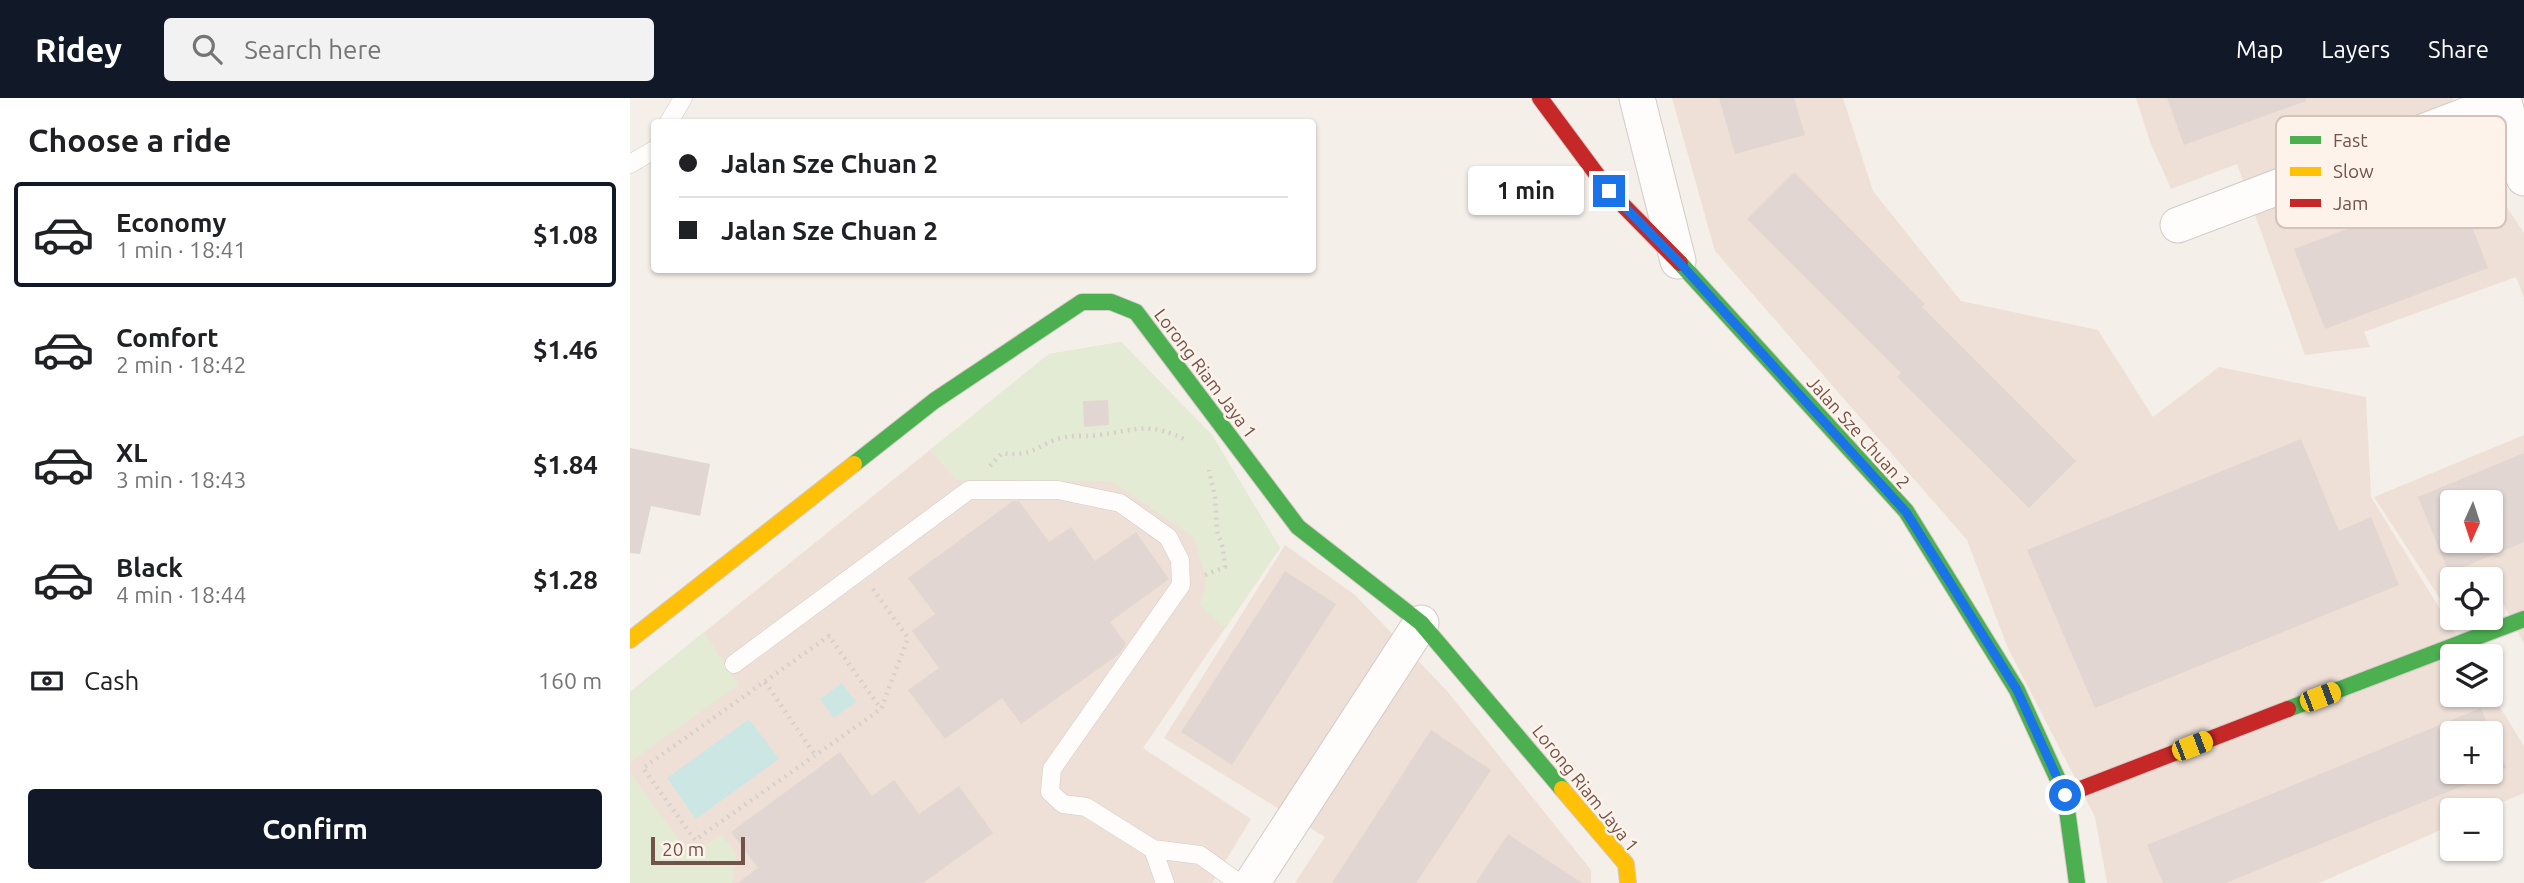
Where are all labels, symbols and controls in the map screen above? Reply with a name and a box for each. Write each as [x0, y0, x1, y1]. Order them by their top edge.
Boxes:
search box [164, 18, 654, 81]
icon: search [188, 30, 226, 68]
text: Ridey [35, 31, 122, 68]
text: Search here [244, 35, 382, 64]
text: Map [2236, 36, 2283, 63]
text: Layers [2321, 36, 2390, 63]
text: Share [2428, 36, 2489, 63]
legend [2276, 116, 2506, 228]
text: Choose a ride [28, 122, 231, 158]
text: Fast [2333, 129, 2368, 151]
text: Jalan Sze Chuan 2 [721, 149, 938, 178]
text: Slow [2333, 160, 2374, 182]
callout: 1 min [1469, 166, 1584, 216]
route end [1593, 175, 1625, 207]
text: 1 min [1497, 178, 1555, 203]
text: Jam [2333, 192, 2369, 214]
icon: car [32, 203, 95, 266]
text: Economy [116, 208, 226, 237]
text: Jalan Sze Chuan 2 [721, 216, 938, 245]
text: $1.08 [533, 220, 598, 249]
text: 1 min · 18:41 [116, 237, 247, 262]
street label: Lorong Riam Jaya 1 [1151, 304, 1261, 442]
icon: car [32, 318, 95, 381]
text: Comfort [116, 323, 219, 352]
text: $1.46 [533, 335, 598, 364]
text: 2 min · 18:42 [116, 352, 247, 377]
street label: Jalan Sze Chuan 2 [1804, 372, 1914, 492]
icon: car [32, 433, 95, 496]
text: XL [116, 438, 147, 467]
text: $1.84 [533, 450, 598, 479]
text: 3 min · 18:43 [116, 467, 247, 492]
north arrow [2440, 490, 2502, 553]
map controls [2440, 490, 2503, 861]
icon: car [32, 548, 95, 611]
text: Black [116, 553, 183, 582]
text: $1.28 [533, 565, 598, 594]
button: locate [2440, 567, 2503, 630]
text: 4 min · 18:44 [116, 582, 247, 607]
button: layers [2440, 644, 2503, 707]
icon: cash [28, 662, 66, 700]
text: Cash [84, 666, 139, 695]
text: 160 m [538, 668, 602, 693]
car [2297, 680, 2344, 714]
street label: Lorong Riam Jaya 1 [1529, 721, 1643, 855]
button: + [2440, 721, 2503, 784]
car [2169, 729, 2216, 763]
route start [2049, 779, 2081, 811]
button: Confirm [28, 789, 602, 869]
button: − [2440, 798, 2503, 861]
scale bar [651, 834, 746, 866]
text: 20 m [662, 838, 704, 860]

